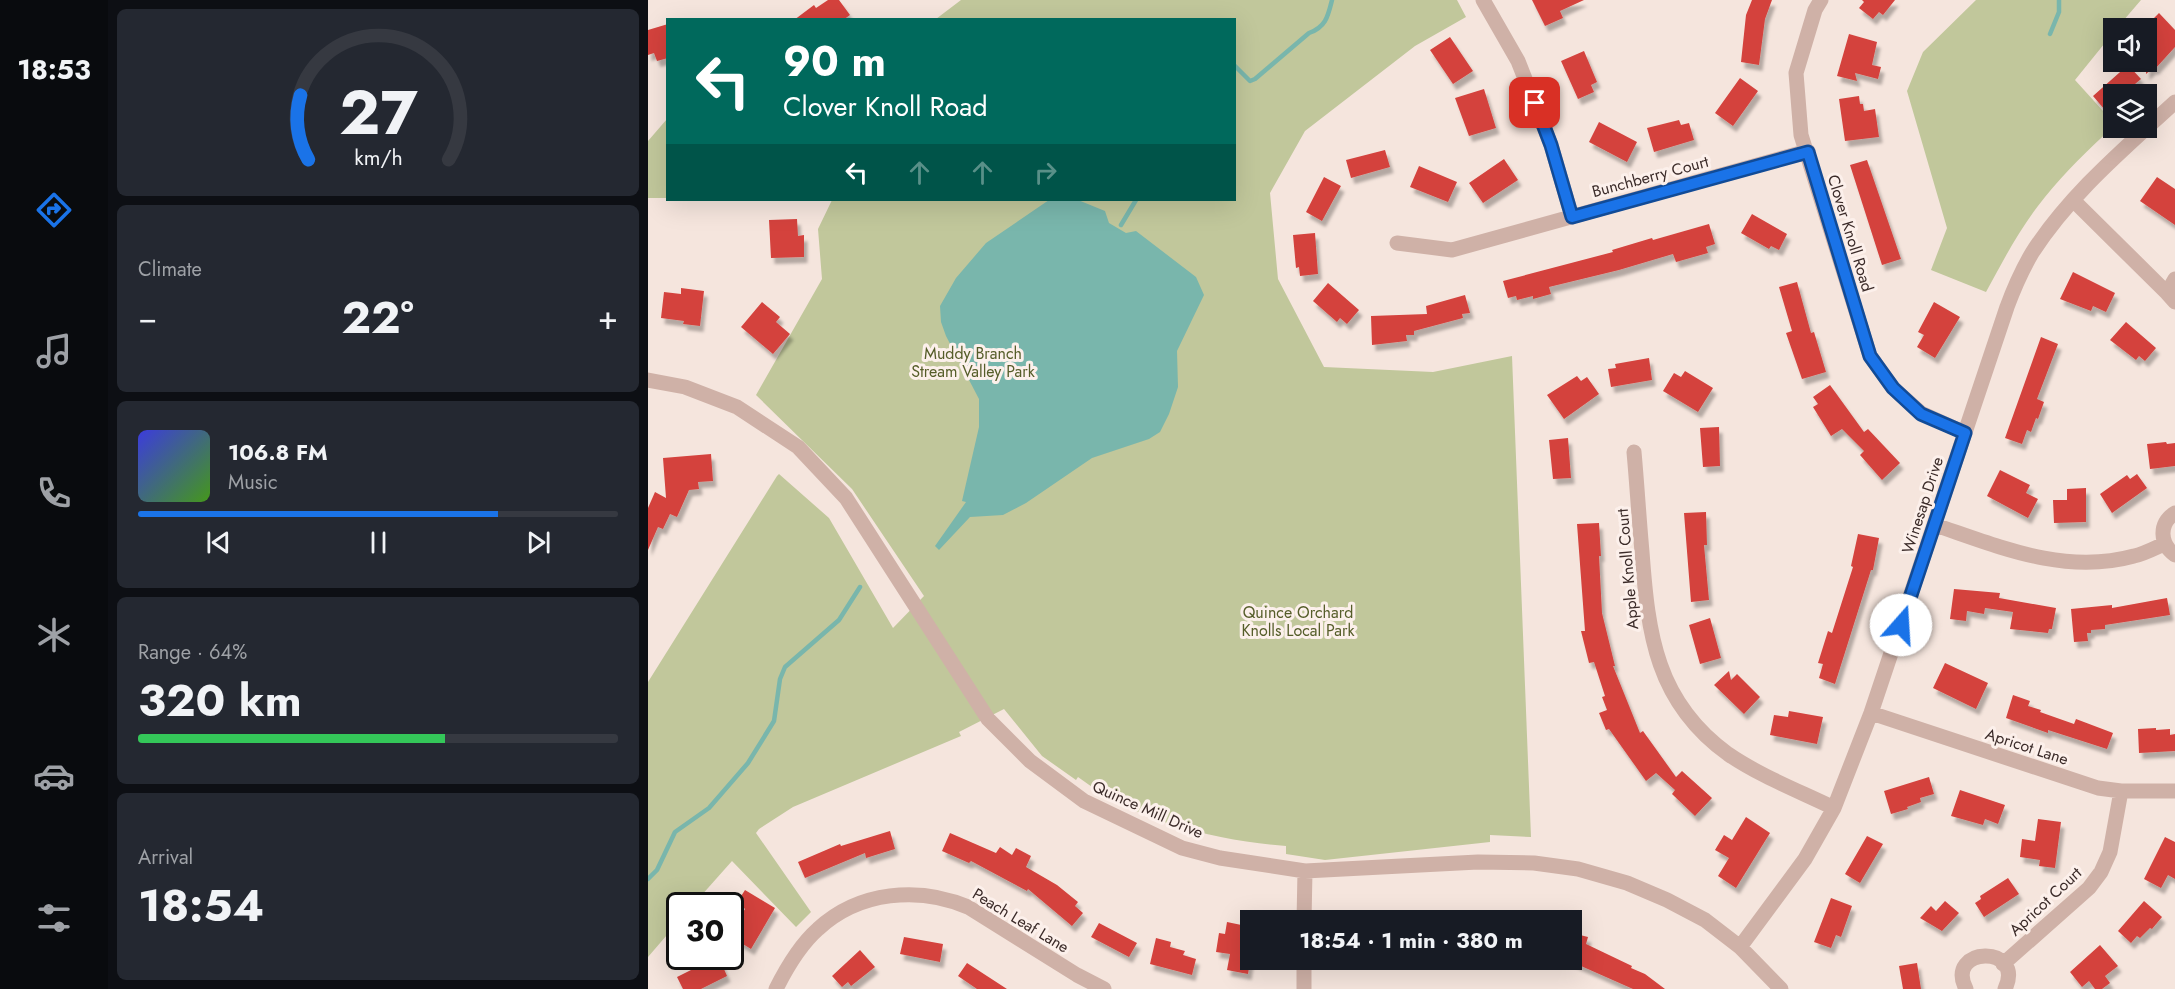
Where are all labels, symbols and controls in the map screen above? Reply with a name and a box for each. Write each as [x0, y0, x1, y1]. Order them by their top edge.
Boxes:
map controls [2103, 18, 2157, 138]
button: sound [2103, 18, 2157, 72]
text: 90 m [783, 31, 886, 92]
icon: left [684, 42, 762, 120]
text: 18:53 [17, 50, 91, 89]
text: 27 [339, 67, 418, 157]
pin [1509, 77, 1560, 128]
button: layers [2103, 84, 2157, 138]
icon: arrive [1518, 86, 1551, 119]
text: Clover Knoll Road [783, 87, 988, 126]
text: km/h [354, 142, 402, 173]
street label: Bunchberry Court [1589, 150, 1711, 203]
icon: left [840, 156, 873, 189]
icon: ahead [903, 156, 936, 189]
icon: ahead [966, 156, 999, 189]
icon: right [1029, 156, 1062, 189]
street label: Clover Knoll Road [1822, 172, 1879, 295]
icon: directions [33, 189, 75, 231]
text: Climate [138, 255, 202, 284]
text: 22° [341, 285, 414, 350]
text: − [138, 294, 157, 341]
text: + [598, 294, 618, 341]
icon: music [33, 330, 75, 372]
park label: Muddy Branch Stream Valley Park [911, 342, 1036, 383]
text: 106.8 FM [228, 436, 328, 468]
street label: Winesap Drive [1896, 454, 1949, 556]
text: Music [228, 468, 278, 497]
icon: phone [33, 472, 75, 514]
street label: Apple Knoll Court [1611, 507, 1644, 630]
icon: previous [202, 526, 235, 559]
icon: pause [362, 526, 395, 559]
icon: next [522, 526, 555, 559]
position arrow [1869, 593, 1933, 657]
park label: Quince Orchard Knolls Local Park [1241, 601, 1355, 642]
icon: climate [33, 614, 75, 656]
text: Range · 64% [138, 638, 247, 667]
text: 320 km [138, 668, 302, 733]
street label: Apricot Lane [1982, 722, 2071, 771]
icon: car [33, 755, 75, 797]
street label: Quince Mill Drive [1089, 775, 1207, 844]
text: Arrival [138, 843, 193, 872]
street label: Apricot Court [2004, 862, 2087, 941]
text: 18:54 [138, 873, 264, 938]
street label: Peach Leaf Lane [968, 882, 1073, 958]
speed limit sign: 30 [666, 892, 744, 970]
icon: filters [33, 897, 75, 939]
text: 18:54 · 1 min · 380 m [1299, 924, 1523, 956]

